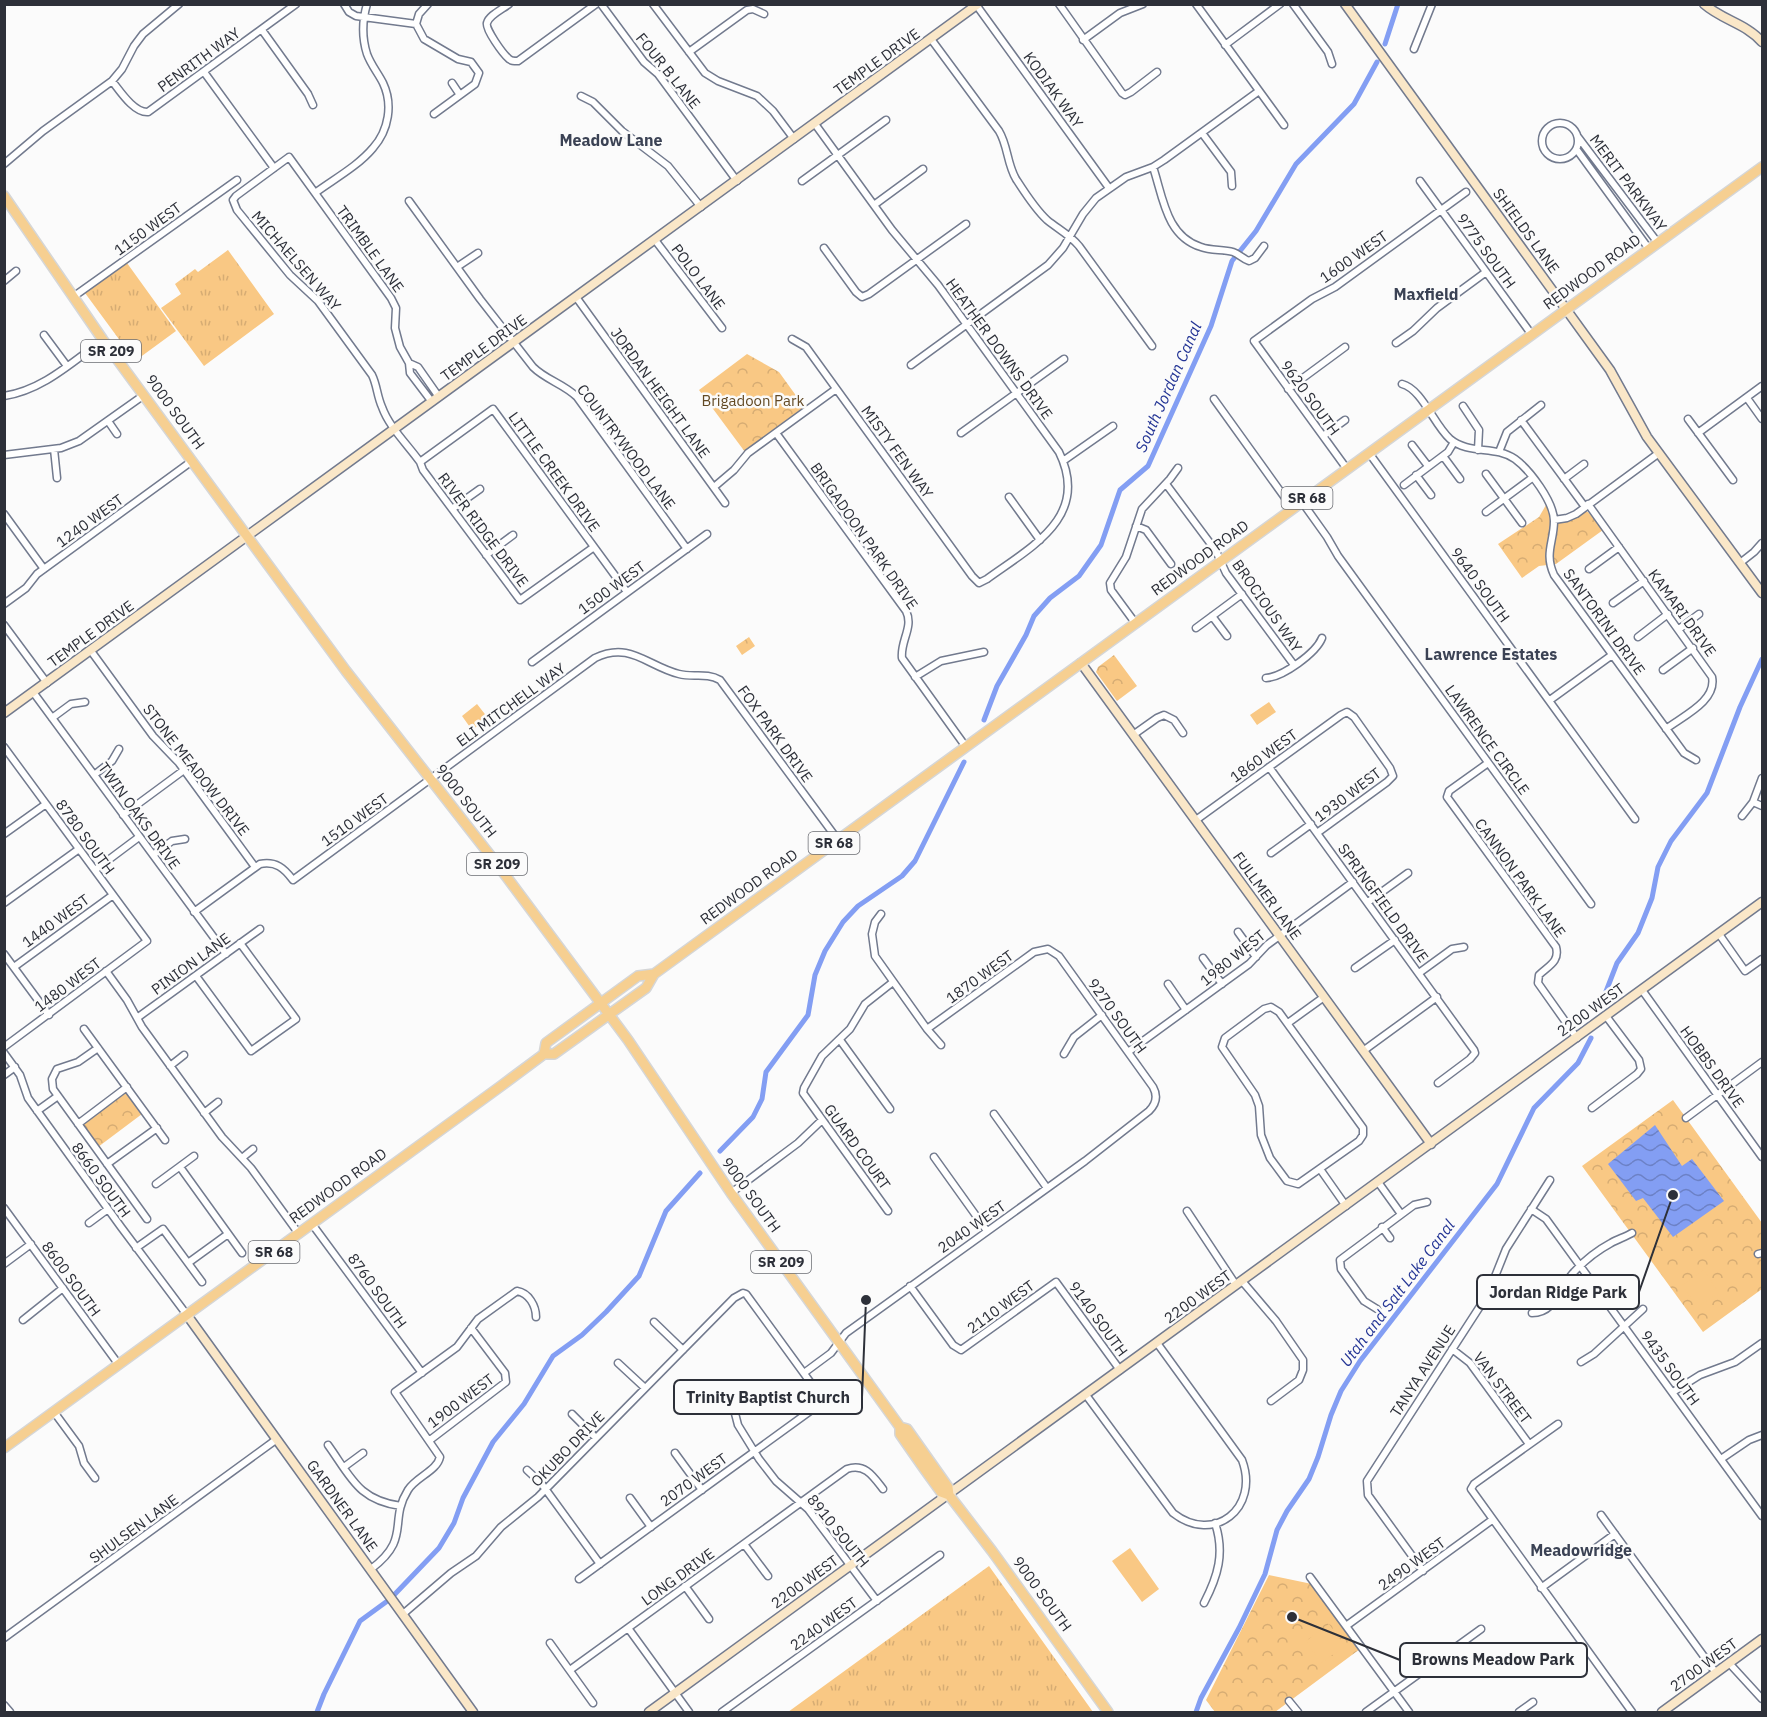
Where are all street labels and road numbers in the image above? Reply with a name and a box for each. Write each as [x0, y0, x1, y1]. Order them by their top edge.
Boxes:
street label: PENRITH WAY [154, 23, 244, 96]
street label: TEMPLE DRIVE [830, 24, 924, 99]
street label: FOUR B LANE [632, 29, 705, 112]
street label: KODIAK WAY [1019, 48, 1087, 132]
street label: MERIT PARKWAY [1586, 130, 1671, 235]
street label: SHIELDS LANE [1489, 184, 1564, 277]
street label: 1150 WEST [110, 198, 185, 259]
street label: TRIMBLE LANE [333, 202, 408, 296]
street label: MICHAELSEN WAY [248, 207, 345, 315]
street label: 9775 SOUTH [1453, 209, 1520, 292]
street label: 1600 WEST [1316, 226, 1392, 287]
street label: REDWOOD ROAD [1539, 230, 1644, 313]
street label: POLO LANE [667, 240, 729, 313]
street label: HEATHER DOWNS DRIVE [942, 275, 1057, 423]
street label: TEMPLE DRIVE [437, 310, 531, 385]
street label: JORDAN HEIGHT LANE [607, 324, 714, 462]
road number: SR 209 [81, 340, 141, 362]
street label: 9620 SOUTH [1277, 356, 1344, 439]
street label: 9000 SOUTH [142, 370, 209, 453]
street label: COUNTRYWOOD LANE [573, 380, 680, 513]
street label: MISTY FEN WAY [857, 402, 937, 502]
street label: LITTLE CREEK DRIVE [504, 408, 604, 535]
street label: BRIGADOON PARK DRIVE [806, 459, 922, 613]
street label: RIVER RIDGE DRIVE [434, 469, 533, 591]
road number: SR 68 [1282, 487, 1332, 509]
street label: 1240 WEST [52, 490, 127, 551]
street label: REDWOOD ROAD [1147, 516, 1252, 599]
street label: 9640 SOUTH [1447, 543, 1514, 626]
street label: BROCIOUS WAY [1228, 556, 1307, 656]
street label: 1500 WEST [574, 557, 649, 618]
street label: SANTORINI DRIVE [1559, 565, 1649, 679]
street label: KAMARI DRIVE [1644, 565, 1721, 660]
street label: TEMPLE DRIVE [44, 596, 138, 671]
street label: ELI MITCHELL WAY [452, 659, 569, 751]
street label: FOX PARK DRIVE [734, 681, 817, 786]
street label: LAWRENCE CIRCLE [1441, 681, 1534, 799]
street label: STONE MEADOW DRIVE [139, 700, 254, 839]
street label: 1860 WEST [1226, 725, 1301, 786]
street label: TWIN OAKS DRIVE [94, 759, 185, 873]
street label: 9000 SOUTH [432, 760, 501, 841]
street label: 1930 WEST [1311, 763, 1385, 826]
street label: 1510 WEST [317, 789, 392, 850]
street label: 8780 SOUTH [52, 795, 119, 878]
street label: CANNON PARK LANE [1471, 815, 1570, 941]
road number: SR 68 [808, 832, 860, 854]
street label: SPRINGFIELD DRIVE [1334, 840, 1433, 966]
street label: REDWOOD ROAD [696, 845, 801, 928]
street label: FULLMER LANE [1229, 848, 1306, 944]
road number: SR 209 [467, 853, 527, 875]
street label: 1440 WEST [18, 890, 93, 951]
street label: 1980 WEST [1196, 925, 1270, 990]
street label: PINION LANE [147, 929, 234, 999]
street label: 1870 WEST [942, 946, 1017, 1007]
street label: 1480 WEST [31, 953, 105, 1016]
street label: 9270 SOUTH [1084, 974, 1151, 1057]
street label: 2200 WEST [1553, 979, 1628, 1040]
street label: HOBBS DRIVE [1676, 1022, 1748, 1111]
street label: GUARD COURT [820, 1100, 895, 1193]
street label: 8660 SOUTH [68, 1138, 135, 1221]
street label: REDWOOD ROAD [285, 1144, 390, 1227]
street label: 9000 SOUTH [718, 1153, 785, 1236]
street label: 2040 WEST [934, 1196, 1010, 1257]
street label: 8600 SOUTH [38, 1237, 105, 1320]
road number: SR 68 [248, 1241, 300, 1263]
street label: 8760 SOUTH [344, 1249, 411, 1332]
road number: SR 209 [751, 1251, 811, 1273]
street label: 2200 WEST [1160, 1266, 1235, 1327]
street label: 2110 WEST [963, 1276, 1038, 1337]
street label: 9140 SOUTH [1065, 1277, 1132, 1360]
street label: TANYA AVENUE [1386, 1321, 1459, 1420]
street label: 9435 SOUTH [1637, 1326, 1704, 1409]
street label: VAN STREET [1469, 1348, 1536, 1428]
street label: 1900 WEST [424, 1369, 498, 1432]
street label: OKUBO DRIVE [527, 1407, 608, 1490]
street label: 2070 WEST [656, 1449, 731, 1510]
street label: GARDNER LANE [303, 1456, 382, 1555]
street label: SHULSEN LANE [85, 1490, 182, 1567]
street label: 8910 SOUTH [803, 1490, 874, 1571]
street label: 2490 WEST [1374, 1533, 1449, 1594]
street label: LONG DRIVE [637, 1544, 718, 1610]
street label: 2200 WEST [767, 1551, 842, 1612]
street label: 9000 SOUTH [1009, 1552, 1076, 1635]
street label: 2240 WEST [786, 1593, 861, 1654]
street label: 2700 WEST [1666, 1634, 1741, 1695]

